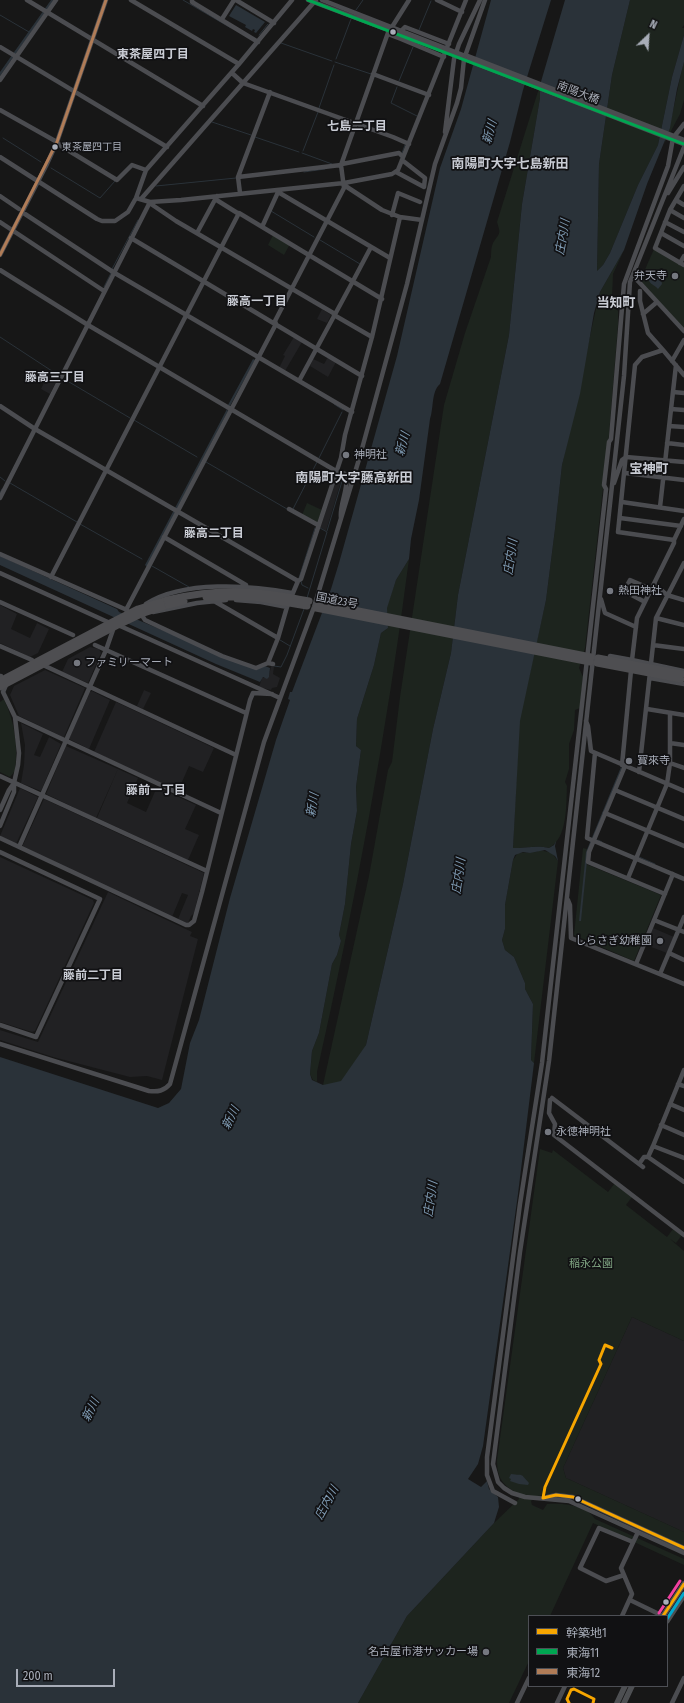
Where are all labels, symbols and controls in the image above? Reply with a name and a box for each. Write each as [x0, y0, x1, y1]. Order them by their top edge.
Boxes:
north arrow [628, 16, 668, 56]
text: N [648, 17, 659, 32]
unlabelled marker [388, 27, 398, 37]
district label: 東茶屋四丁目 [117, 48, 189, 62]
street label: 南陽大橋 [555, 79, 601, 107]
water label: 新川 [480, 118, 500, 146]
district label: 七島二丁目 [327, 120, 387, 134]
place label: 東茶屋四丁目 [62, 141, 122, 153]
marker: 東茶屋四丁目 [50, 142, 60, 152]
district label: 南陽町大字七島新田 [452, 156, 568, 172]
water label: 庄内川 [553, 218, 573, 256]
place label: 弁天寺 [634, 269, 667, 283]
marker: 弁天寺 [670, 271, 680, 281]
district label: 藤高一丁目 [227, 295, 287, 309]
district label: 当知町 [597, 295, 635, 311]
district label: 藤高三丁目 [25, 371, 85, 385]
water label: 新川 [393, 430, 413, 458]
place label: 神明社 [354, 448, 387, 462]
marker: 神明社 [341, 450, 351, 460]
district label: 宝神町 [630, 461, 668, 477]
district label: 南陽町大字藤高新田 [296, 470, 412, 486]
district label: 藤高二丁目 [184, 527, 244, 541]
water label: 庄内川 [501, 538, 521, 576]
place label: 熱田神社 [618, 584, 662, 598]
marker: 熱田神社 [605, 586, 615, 596]
street label: 国道23号 [315, 590, 359, 612]
place label: ファミリーマート [85, 656, 173, 670]
marker: ファミリーマート [72, 658, 82, 668]
place label: 寳來寺 [637, 754, 670, 768]
marker: 寳來寺 [624, 756, 634, 766]
district label: 藤前一丁目 [126, 784, 186, 798]
water label: 新川 [304, 792, 322, 818]
water label: 庄内川 [449, 857, 469, 895]
place label: しらさぎ幼稚園 [575, 934, 652, 948]
marker: しらさぎ幼稚園 [655, 936, 665, 946]
district label: 藤前二丁目 [63, 969, 123, 983]
water label: 新川 [219, 1104, 243, 1132]
place label: 永徳神明社 [556, 1125, 611, 1139]
marker: 永徳神明社 [543, 1127, 553, 1137]
water label: 庄内川 [421, 1180, 441, 1218]
park label: 稲永公園 [569, 1257, 613, 1271]
water label: 新川 [79, 1396, 103, 1424]
water label: 庄内川 [312, 1484, 342, 1522]
unlabelled marker [573, 1494, 583, 1504]
unlabelled marker [661, 1597, 671, 1607]
legend [528, 1615, 668, 1687]
text: 幹築地1 [566, 1626, 607, 1640]
place label: 名古屋市港サッカー場 [368, 1645, 478, 1659]
text: 東海11 [566, 1646, 599, 1660]
marker: 名古屋市港サッカー場 [481, 1647, 491, 1657]
scale bar [18, 1661, 117, 1687]
text: 東海12 [566, 1666, 600, 1680]
text: 200 m [23, 1669, 53, 1683]

